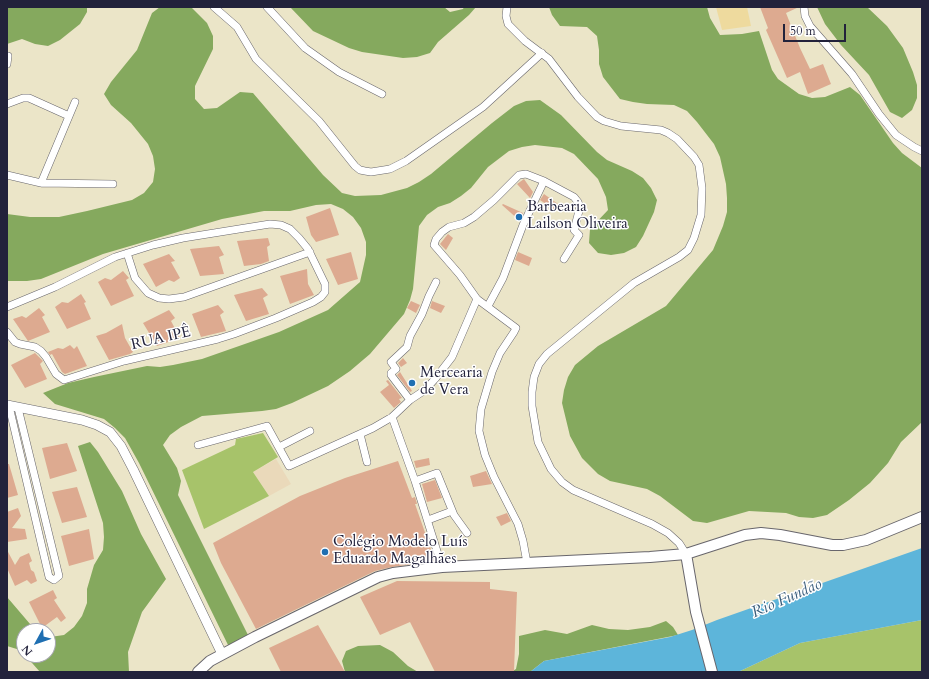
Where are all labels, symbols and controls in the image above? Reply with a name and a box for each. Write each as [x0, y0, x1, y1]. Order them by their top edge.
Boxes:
scale bar [785, 16, 848, 42]
text: 50 m [790, 23, 816, 39]
place label: Barbearia Lailson Oliveira [527, 199, 628, 234]
marker: Barbearia Lailson Oliveira [514, 212, 524, 222]
street label: RUA IPÊ [129, 323, 193, 355]
place label: Mercearia de Vera [420, 365, 483, 400]
marker: Mercearia de Vera [407, 378, 417, 388]
place label: Colégio Modelo Luís Eduardo Magalhães [333, 534, 467, 569]
marker: Colégio Modelo Luís Eduardo Magalhães [320, 547, 330, 557]
water label: Rio Fundão [749, 575, 825, 623]
north arrow [16, 623, 56, 663]
text: N [18, 642, 36, 659]

